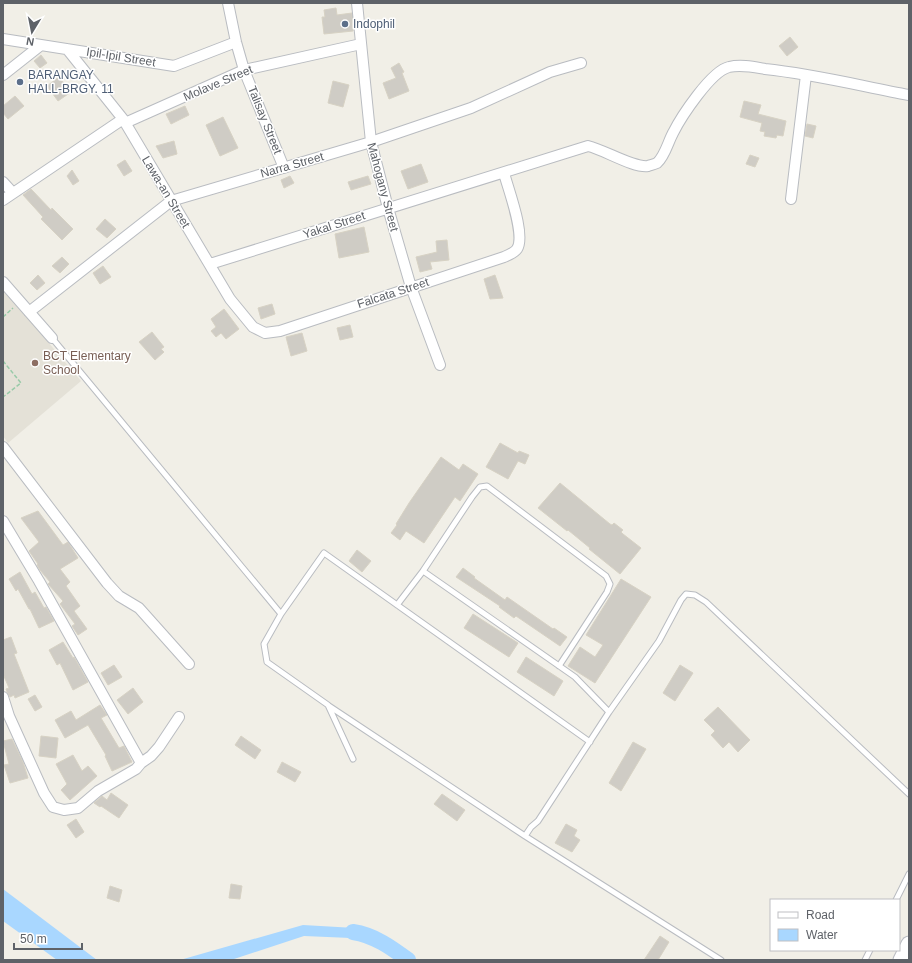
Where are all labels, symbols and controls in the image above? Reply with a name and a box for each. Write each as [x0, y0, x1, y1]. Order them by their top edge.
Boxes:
north arrow [12, 12, 52, 52]
place label: Indophil [353, 17, 395, 31]
marker: Indophil [340, 19, 350, 29]
text: N [25, 35, 35, 48]
street label: Ipil-Ipil Street [85, 45, 157, 69]
street label: Molave Street [181, 62, 255, 104]
place label: BARANGAY HALL-BRGY. 11 [28, 68, 114, 96]
marker: BARANGAY HALL-BRGY. 11 [15, 77, 25, 87]
street label: Talisay Street [245, 84, 285, 157]
street label: Mahogany Street [364, 141, 402, 234]
street label: Narra Street [259, 149, 326, 181]
street label: Lawa-an Street [139, 154, 193, 231]
street label: Yakal Street [301, 208, 367, 242]
street label: Falcata Street [355, 275, 431, 311]
place label: BCT Elementary School [43, 349, 131, 377]
marker: BCT Elementary School [30, 358, 40, 368]
legend [770, 899, 900, 951]
text: Road [806, 908, 835, 922]
scale bar [14, 925, 82, 951]
text: Water [806, 928, 838, 942]
text: 50 m [20, 932, 47, 946]

